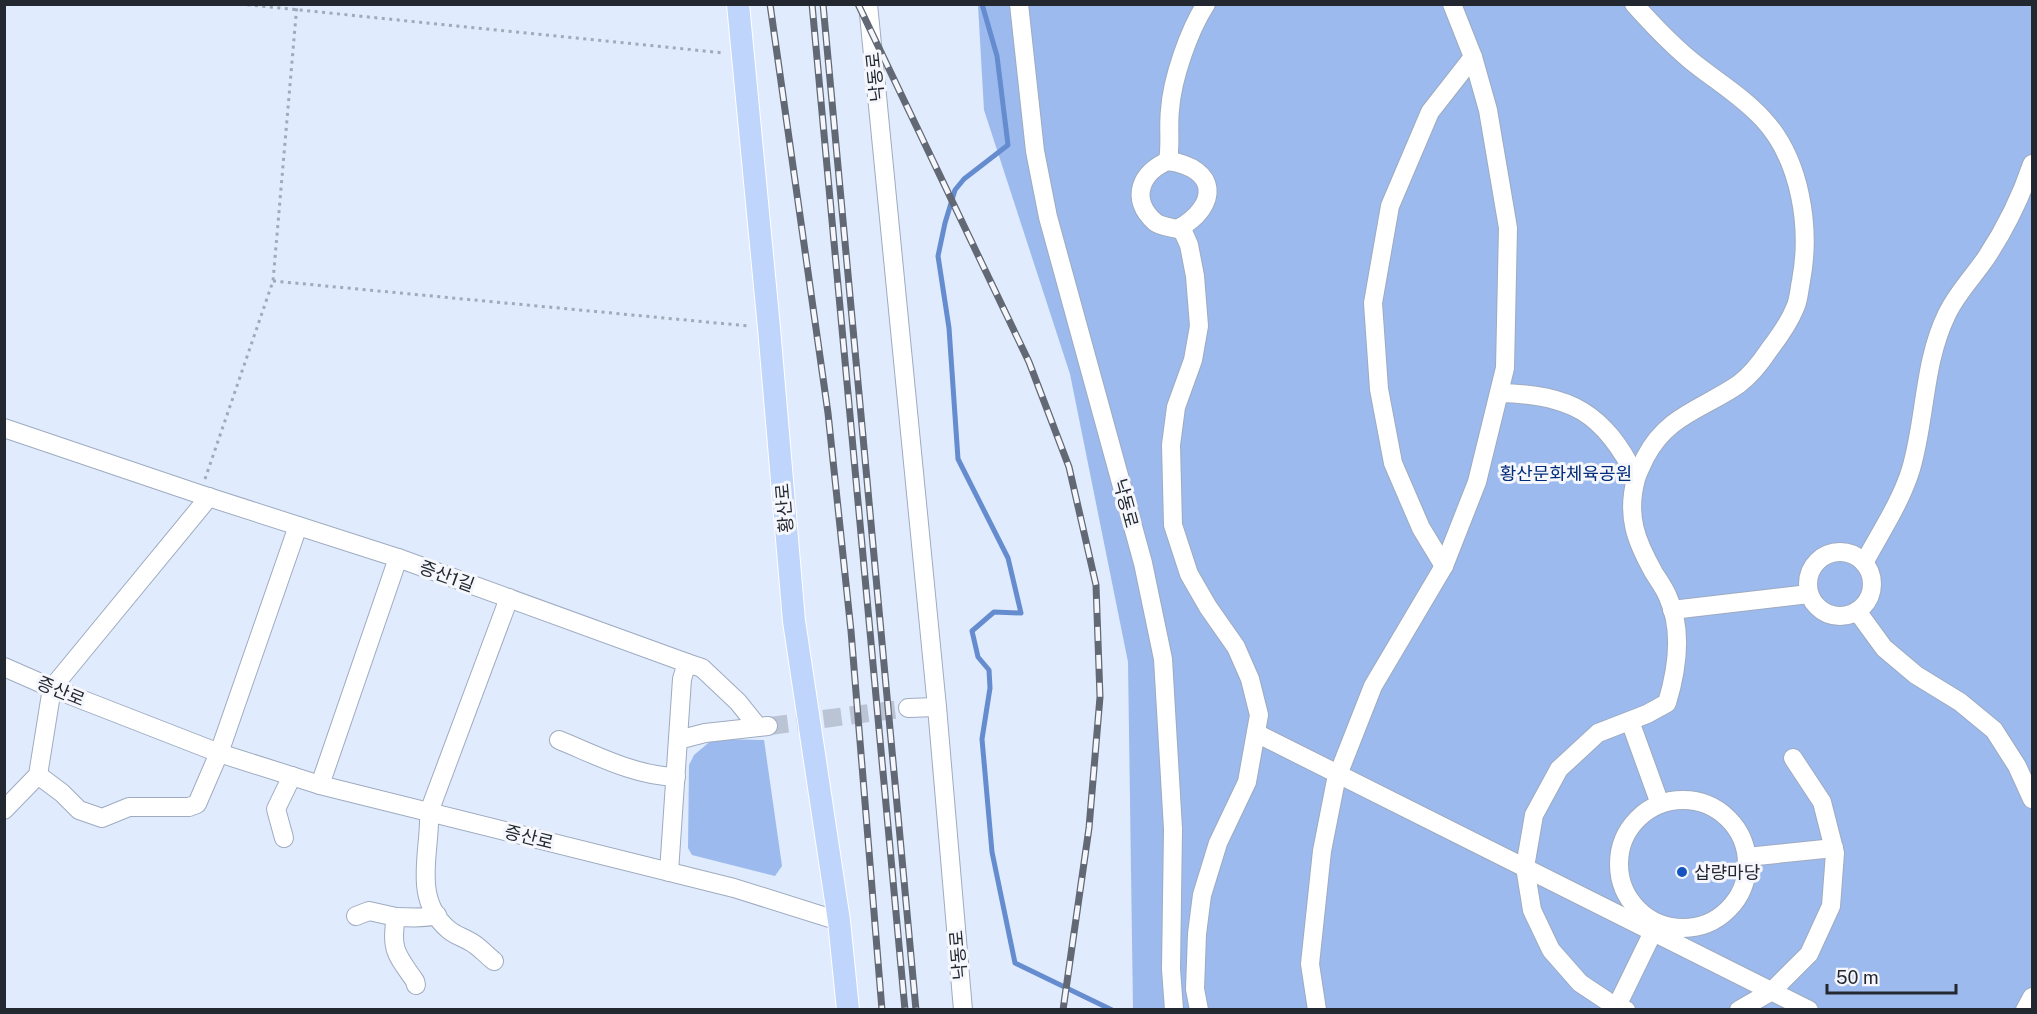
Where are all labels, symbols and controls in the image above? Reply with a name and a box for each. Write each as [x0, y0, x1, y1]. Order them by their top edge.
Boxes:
street label: 낙동로 [862, 51, 888, 103]
park label: 황산문화체육공원 [1500, 463, 1632, 484]
street label: 낙동로 [1109, 476, 1143, 530]
street label: 황산로 [771, 482, 797, 534]
street label: 증산1길 [417, 556, 477, 596]
street label: 증산로 [34, 672, 88, 710]
street label: 증산로 [502, 821, 556, 853]
place label: 삽량마당 [1694, 862, 1760, 883]
marker: 삽량마당 [1675, 865, 1689, 879]
street label: 낙동로 [945, 929, 971, 981]
scale bar [1827, 957, 1956, 995]
text: 50 m [1836, 967, 1879, 988]

